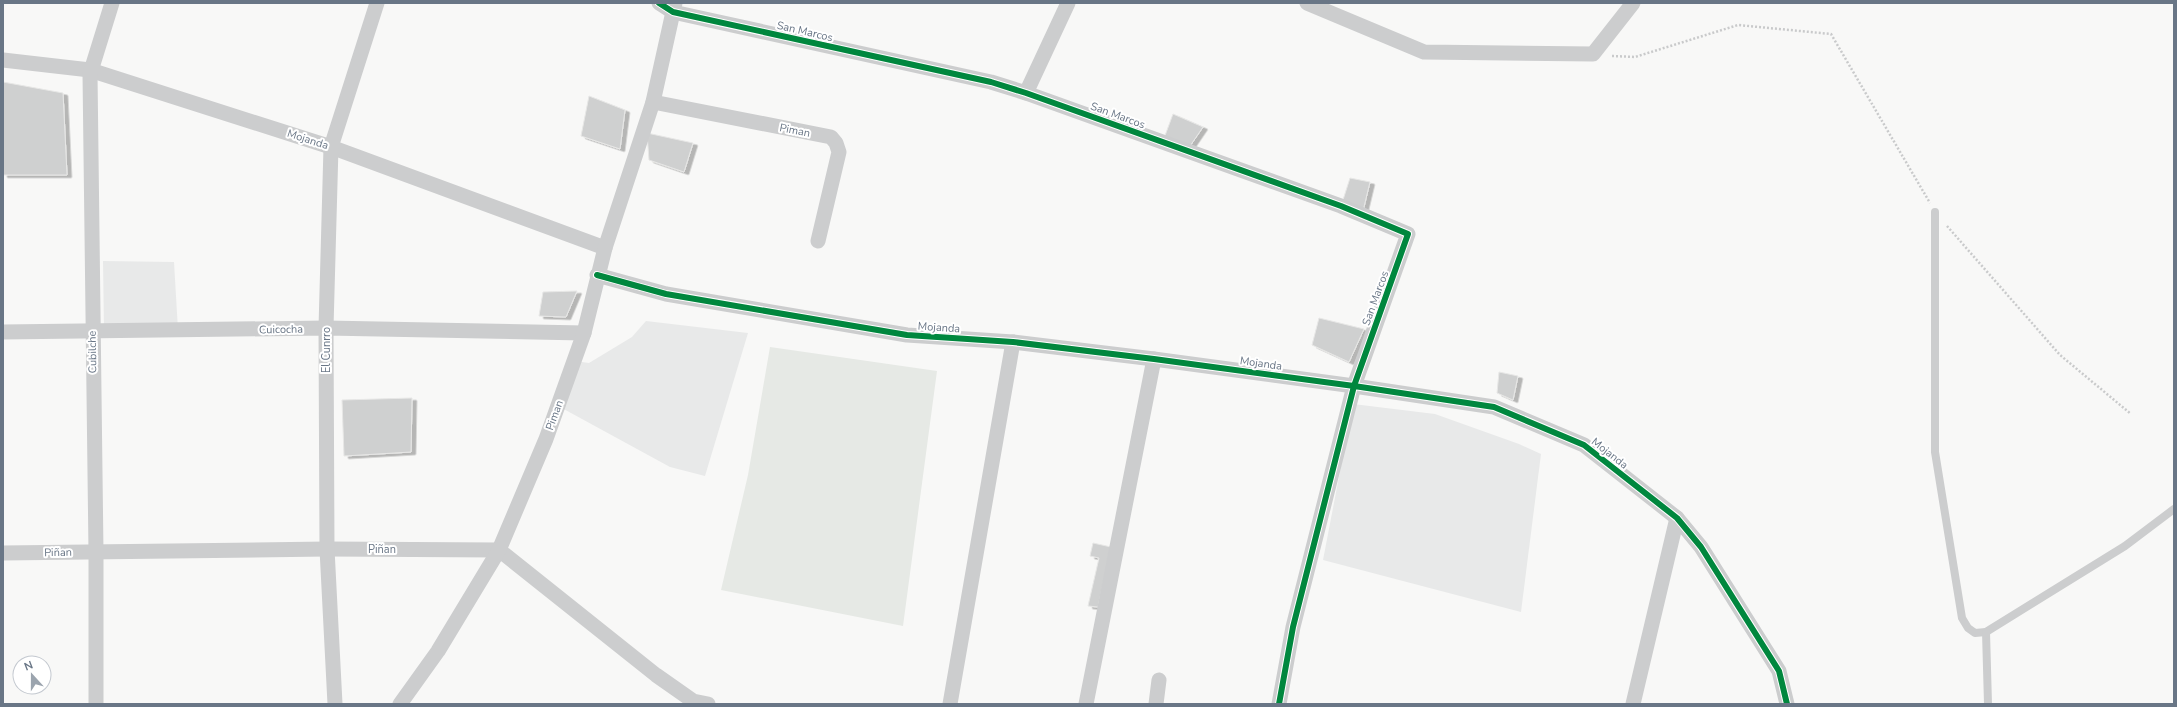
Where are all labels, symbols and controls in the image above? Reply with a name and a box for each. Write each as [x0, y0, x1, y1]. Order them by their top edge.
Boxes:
street label: San Marcos [775, 18, 834, 45]
street label: San Marcos [1088, 99, 1147, 132]
street label: Piman [778, 120, 812, 141]
street label: Mojanda [285, 126, 330, 153]
street label: San Marcos [1359, 269, 1392, 328]
street label: Mojanda [917, 319, 961, 336]
street label: Cuicocha [259, 322, 303, 337]
street label: El Cunrro [319, 327, 334, 373]
street label: Cubilche [85, 330, 100, 374]
street label: Mojanda [1239, 353, 1283, 374]
street label: Piman [542, 398, 567, 432]
street label: Mojanda [1588, 434, 1631, 472]
street label: Piñan [368, 542, 396, 557]
street label: Piñan [44, 545, 72, 560]
north arrow [12, 655, 52, 695]
text: N [22, 658, 35, 675]

